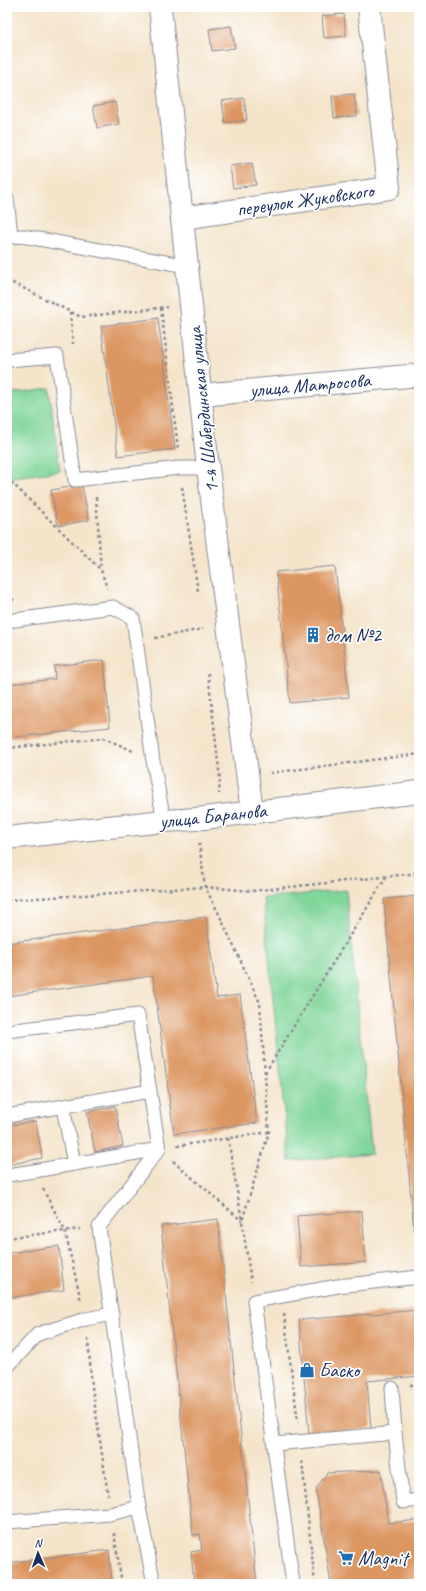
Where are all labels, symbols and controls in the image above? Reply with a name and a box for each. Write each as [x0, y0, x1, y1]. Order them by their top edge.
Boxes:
street label: переулок Жуковского [235, 178, 377, 222]
street label: 1-я Шабердинская улица [182, 324, 224, 494]
street label: улица Матросова [248, 367, 373, 403]
place label: дом №2 [325, 623, 383, 648]
building icon: дом №2 [304, 626, 322, 644]
street label: улица Баранова [157, 798, 269, 834]
place label: Баско [319, 1358, 361, 1383]
shop icon: Баско [298, 1361, 316, 1379]
north arrow [18, 1533, 58, 1573]
text: N [34, 1536, 43, 1550]
place label: Magnit [358, 1546, 411, 1571]
supermarket icon: Magnit [337, 1549, 355, 1567]

